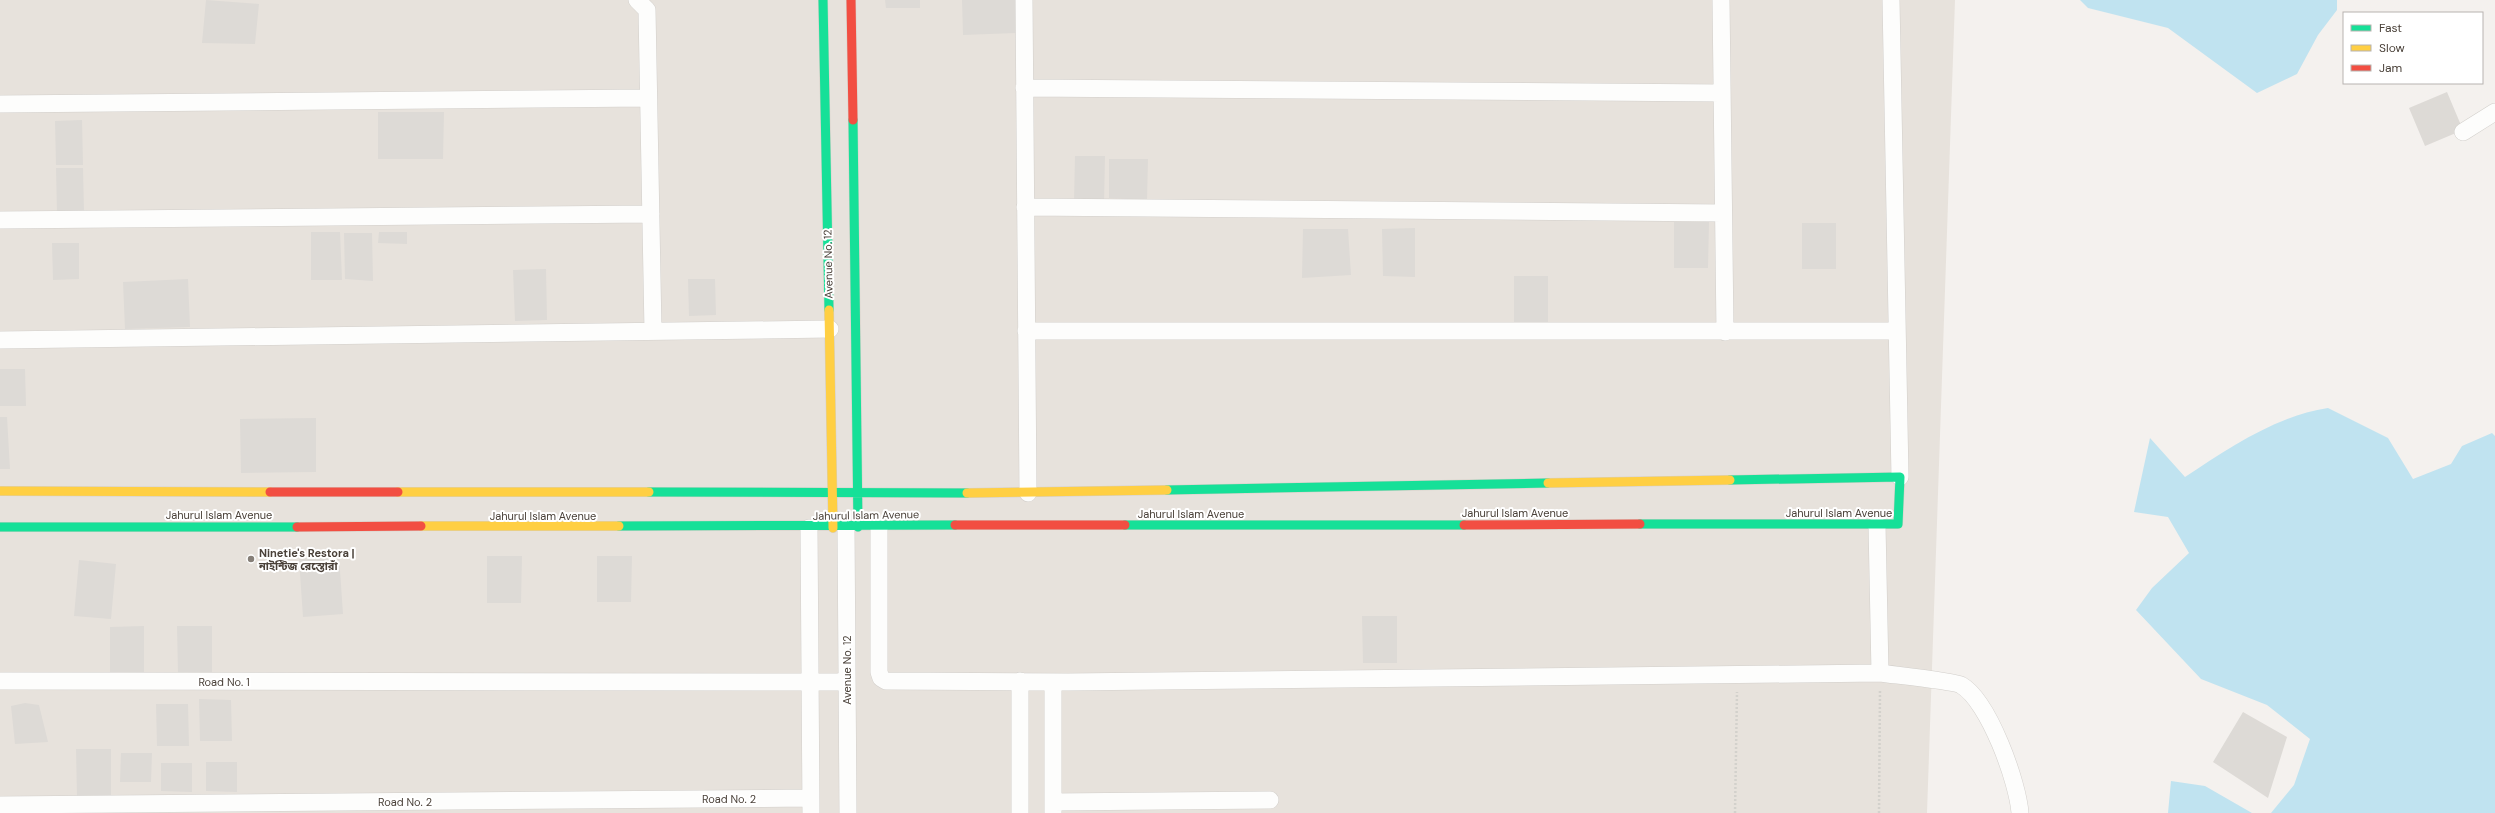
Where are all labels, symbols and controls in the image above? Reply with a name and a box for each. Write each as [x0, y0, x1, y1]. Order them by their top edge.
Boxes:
legend [2343, 12, 2483, 84]
text: Fast [2379, 20, 2402, 36]
text: Slow [2379, 40, 2405, 56]
text: Jam [2379, 60, 2402, 76]
street label: Avenue No. 12 [820, 229, 836, 299]
street label: Jahurul Islam Avenue [1462, 506, 1568, 520]
street label: Jahurul Islam Avenue [1786, 506, 1892, 520]
street label: Jahurul Islam Avenue [813, 507, 919, 523]
street label: Jahurul Islam Avenue [1138, 507, 1244, 521]
street label: Jahurul Islam Avenue [166, 508, 272, 522]
street label: Jahurul Islam Avenue [490, 509, 596, 523]
place label: Ninetie's Restora | নাইন্টিজ রেস্তোরাঁ [258, 546, 355, 573]
marker: Ninetie's Restora | নাইন্টিজ রেস্তোরাঁ [246, 554, 256, 564]
street label: Avenue No. 12 [840, 635, 854, 705]
street label: Road No. 1 [198, 675, 250, 689]
street label: Road No. 2 [702, 792, 756, 806]
street label: Road No. 2 [378, 795, 432, 809]

